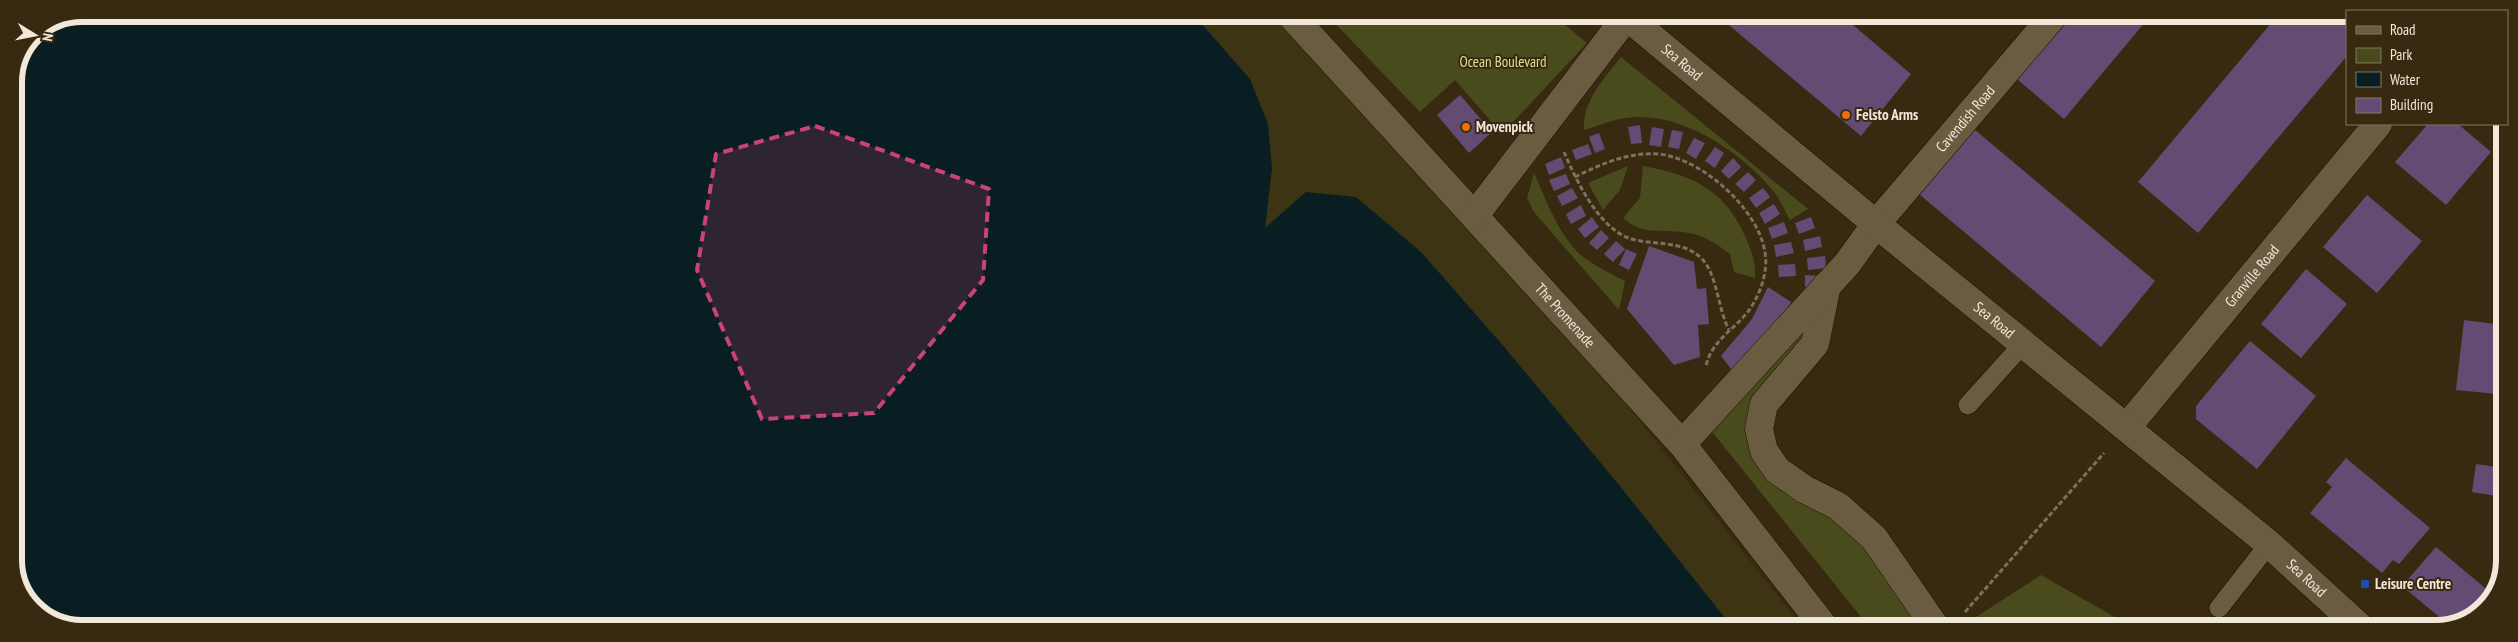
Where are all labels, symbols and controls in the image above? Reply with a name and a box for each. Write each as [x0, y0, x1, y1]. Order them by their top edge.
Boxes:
north arrow [10, 10, 60, 60]
legend [2346, 10, 2508, 125]
text: Road [2390, 20, 2416, 39]
text: N [38, 32, 57, 43]
street label: Sea Road [1658, 39, 1706, 84]
text: Park [2390, 45, 2412, 64]
park label: Ocean Boulevard [1459, 52, 1547, 71]
text: Water [2390, 70, 2421, 89]
street label: Cavendish Road [1931, 81, 1999, 156]
text: Building [2390, 95, 2433, 114]
place label: Felsto Arms [1856, 105, 1918, 124]
marker: Felsto Arms [1840, 109, 1852, 121]
place label: Movenpick [1476, 117, 1534, 136]
marker: Movenpick [1460, 121, 1472, 133]
street label: Granville Road [2220, 241, 2283, 311]
street label: The Promenade [1531, 279, 1600, 352]
street label: Sea Road [1970, 297, 2019, 342]
street label: Sea Road [2283, 555, 2331, 601]
place label: Leisure Centre [2375, 574, 2451, 593]
marker: Leisure Centre [2359, 578, 2371, 590]

